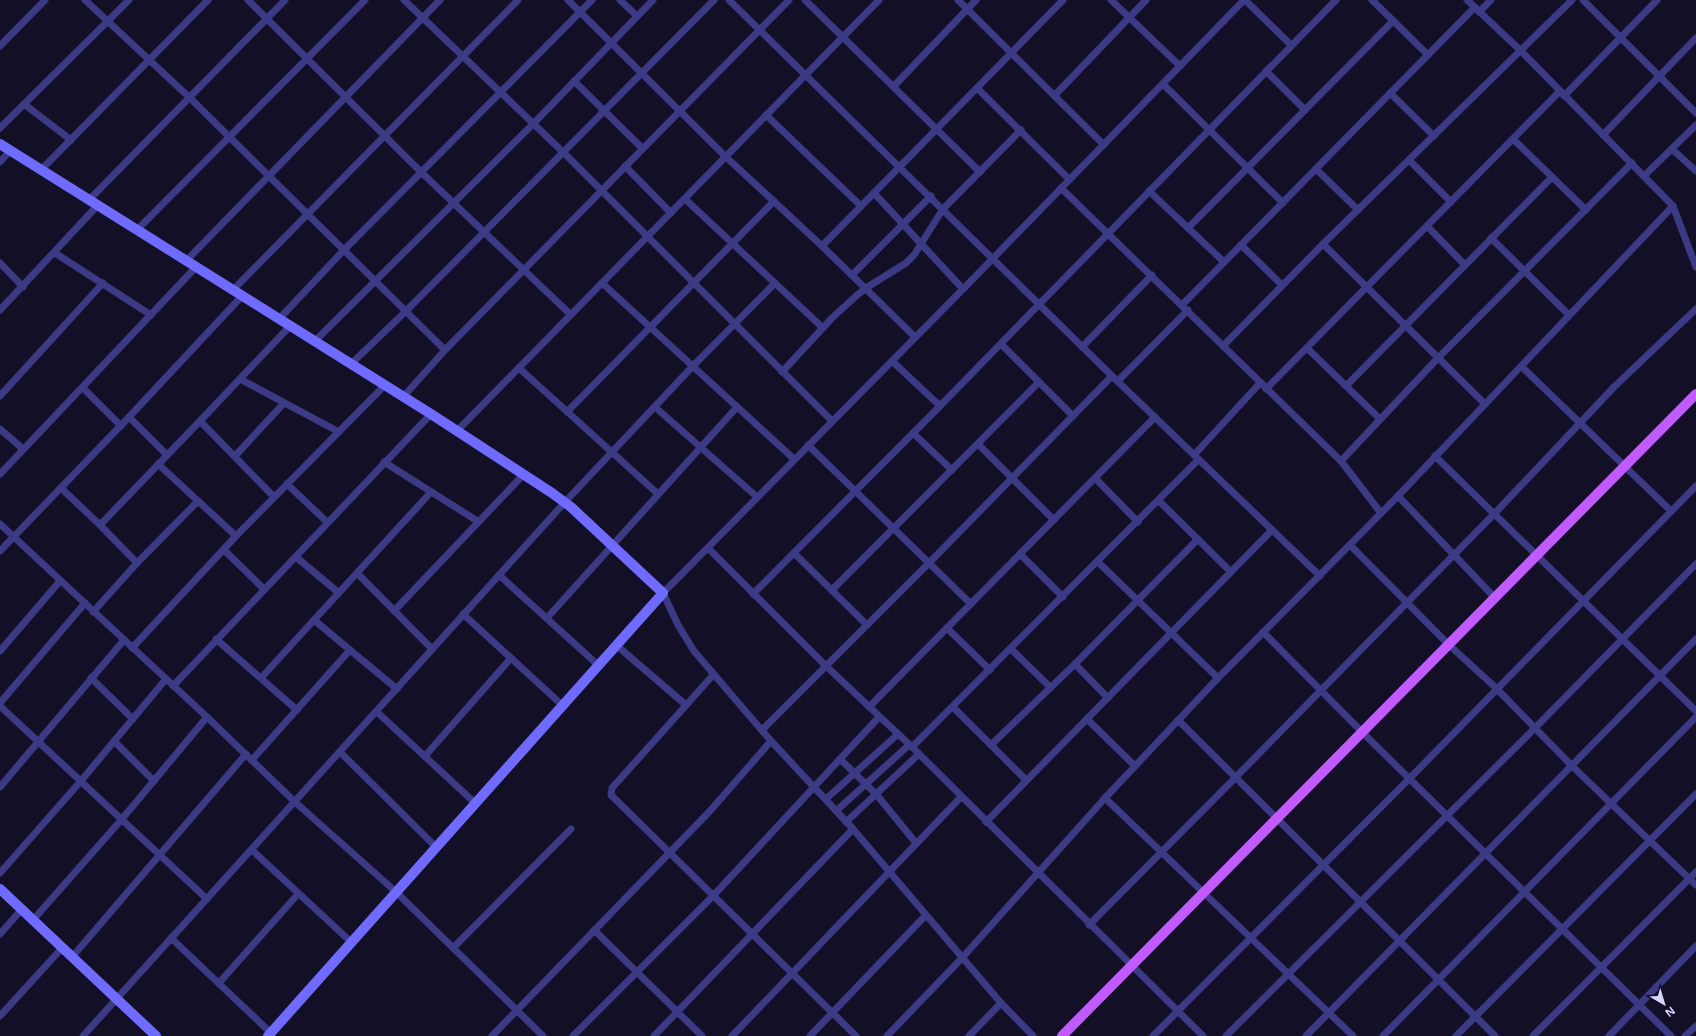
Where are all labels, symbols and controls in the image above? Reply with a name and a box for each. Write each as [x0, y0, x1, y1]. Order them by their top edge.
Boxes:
north arrow [1644, 984, 1684, 1024]
text: N [1662, 1004, 1679, 1021]

